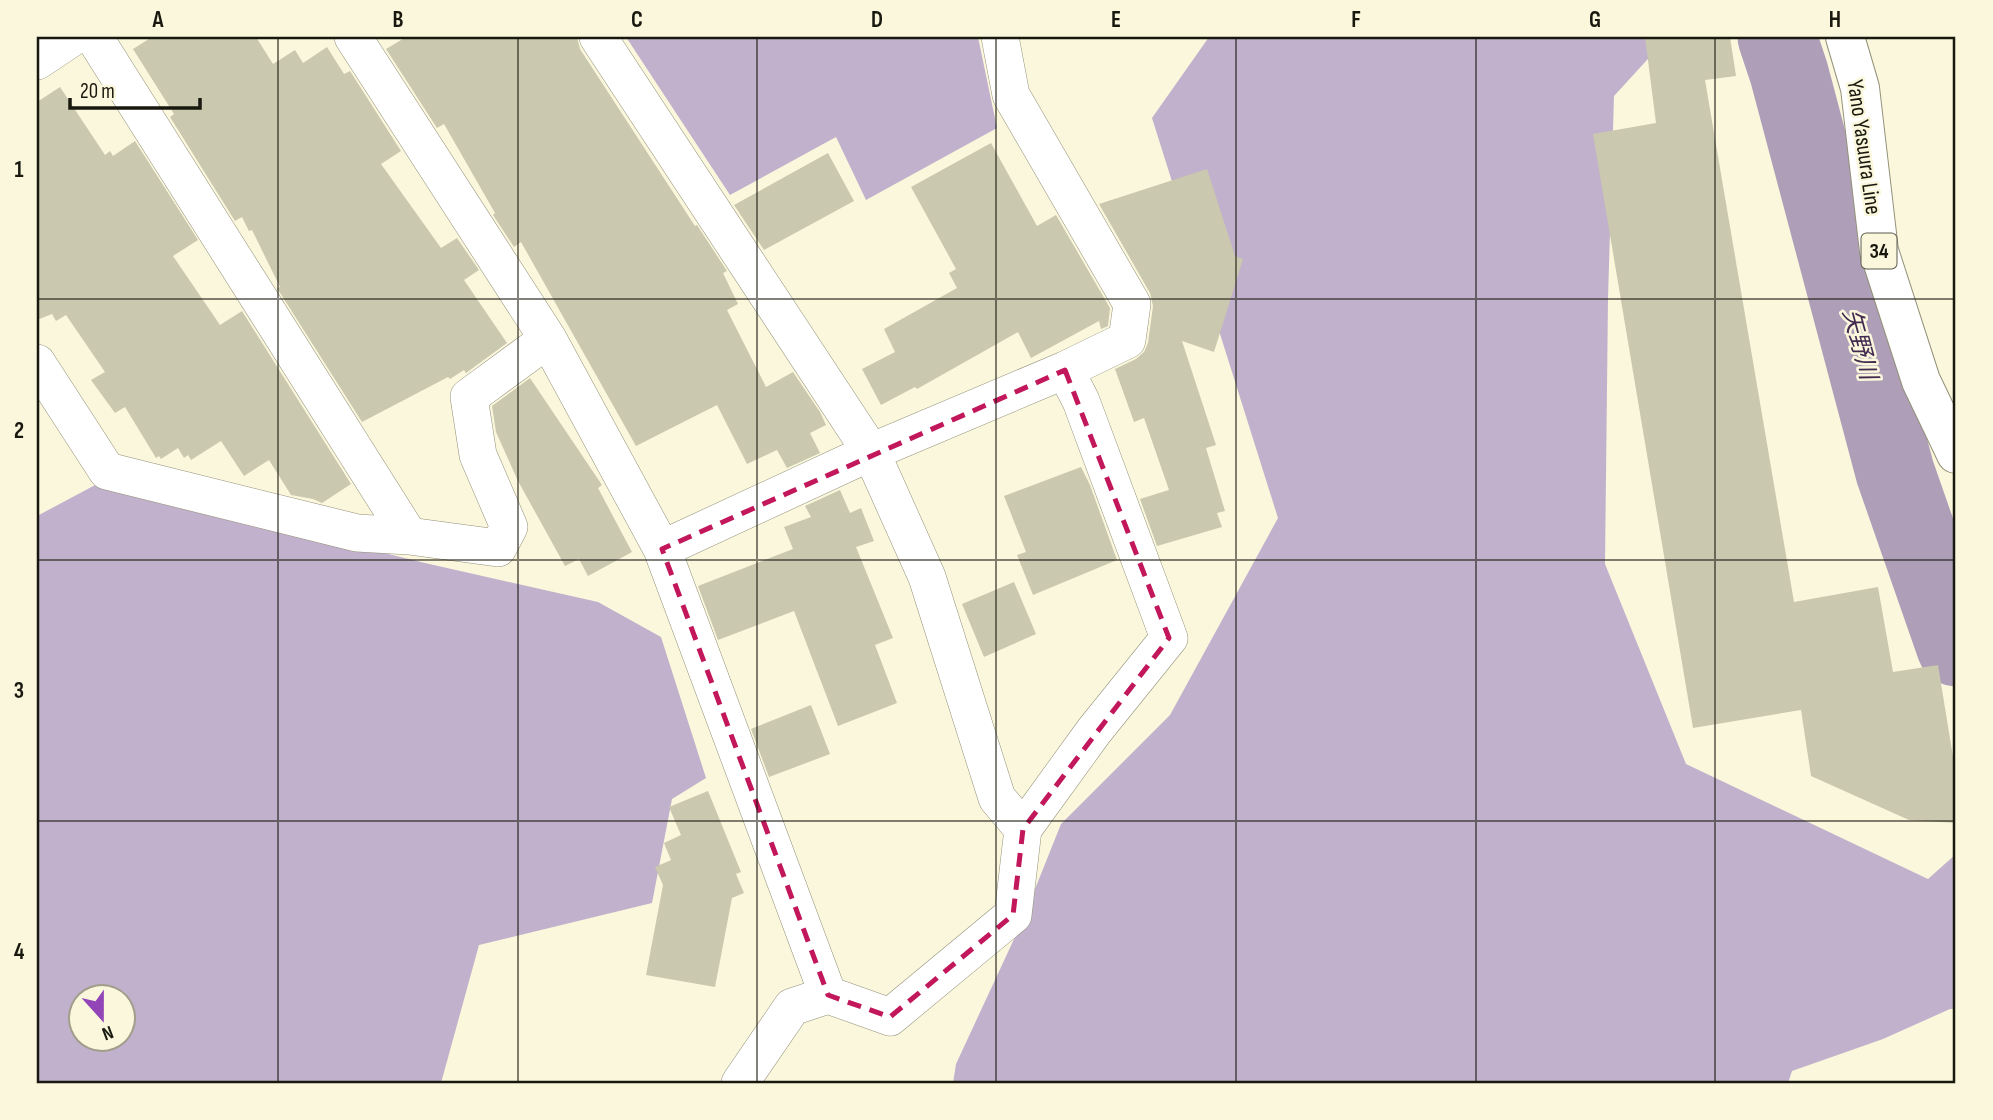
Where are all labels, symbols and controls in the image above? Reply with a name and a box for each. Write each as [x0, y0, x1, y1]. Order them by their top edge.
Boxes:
text: A [152, 6, 165, 34]
text: B [393, 6, 404, 34]
text: C [631, 6, 643, 34]
text: D [871, 6, 883, 34]
text: E [1111, 6, 1121, 34]
text: F [1351, 6, 1361, 34]
text: G [1589, 6, 1601, 34]
text: H [1829, 6, 1841, 34]
scale bar [70, 66, 200, 110]
street label: Yano Yasuura Line [1841, 78, 1887, 216]
text: 20 m [80, 79, 115, 104]
text: 1 [14, 156, 24, 184]
road number: 34 [1862, 233, 1896, 268]
water label: 矢野川 [1836, 306, 1884, 386]
text: 2 [14, 417, 24, 445]
text: 3 [14, 677, 24, 705]
text: 4 [14, 938, 25, 966]
north arrow [66, 984, 136, 1054]
text: N [99, 1020, 116, 1045]

